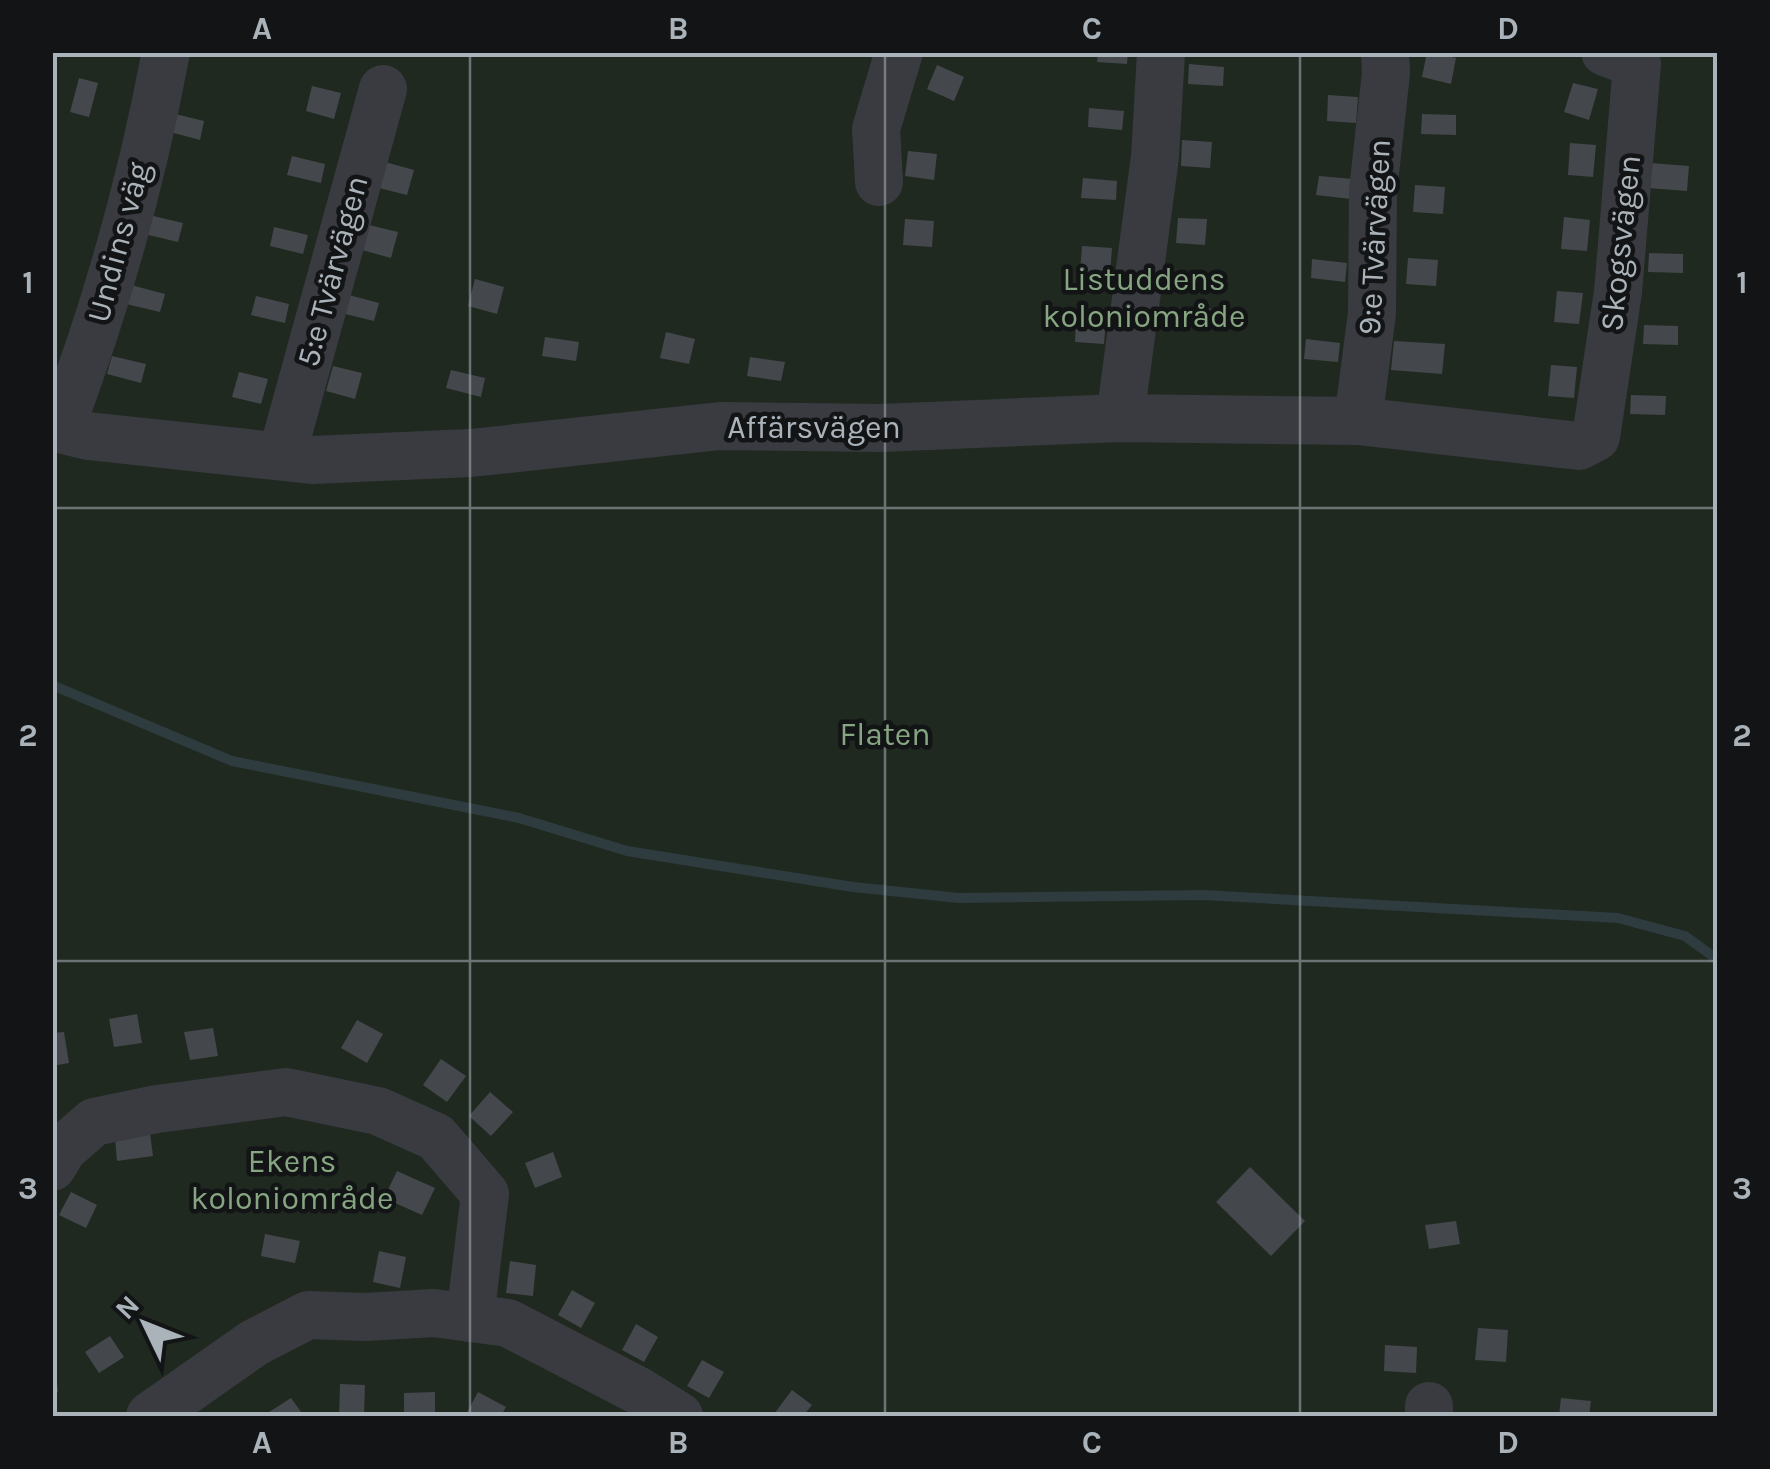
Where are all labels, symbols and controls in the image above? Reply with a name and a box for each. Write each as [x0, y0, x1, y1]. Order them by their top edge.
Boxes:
text: A [252, 10, 272, 47]
text: B [668, 10, 688, 47]
text: C [1082, 10, 1102, 47]
text: D [1497, 10, 1519, 47]
street label: 9:e Tvärvägen [1351, 138, 1398, 336]
street label: Skogsvägen [1593, 153, 1648, 333]
street label: Undins väg [79, 158, 158, 326]
street label: 5:e Tvärvägen [289, 172, 376, 371]
park label: Listuddens koloniområde [1043, 261, 1245, 335]
text: 1 [22, 264, 34, 301]
text: 1 [1736, 264, 1748, 301]
street label: Affärsvägen [727, 409, 901, 446]
park label: Flaten [839, 716, 931, 753]
text: 2 [18, 717, 38, 754]
text: 2 [1732, 717, 1752, 754]
park label: Ekens koloniområde [191, 1143, 393, 1217]
text: 3 [18, 1170, 38, 1207]
text: 3 [1732, 1170, 1752, 1207]
north arrow [95, 1274, 195, 1374]
text: N [108, 1289, 146, 1326]
text: A [252, 1424, 272, 1461]
text: B [668, 1424, 688, 1461]
text: C [1082, 1424, 1102, 1461]
text: D [1497, 1424, 1519, 1461]

